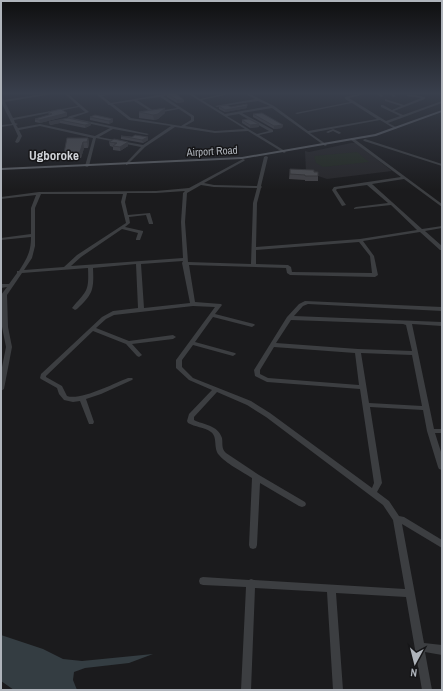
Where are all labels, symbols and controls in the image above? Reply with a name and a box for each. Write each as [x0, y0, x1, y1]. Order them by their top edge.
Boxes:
street label: Airport Road [185, 143, 238, 159]
district label: Ugboroke [29, 147, 79, 164]
north arrow [395, 643, 435, 683]
text: N [410, 666, 418, 680]

